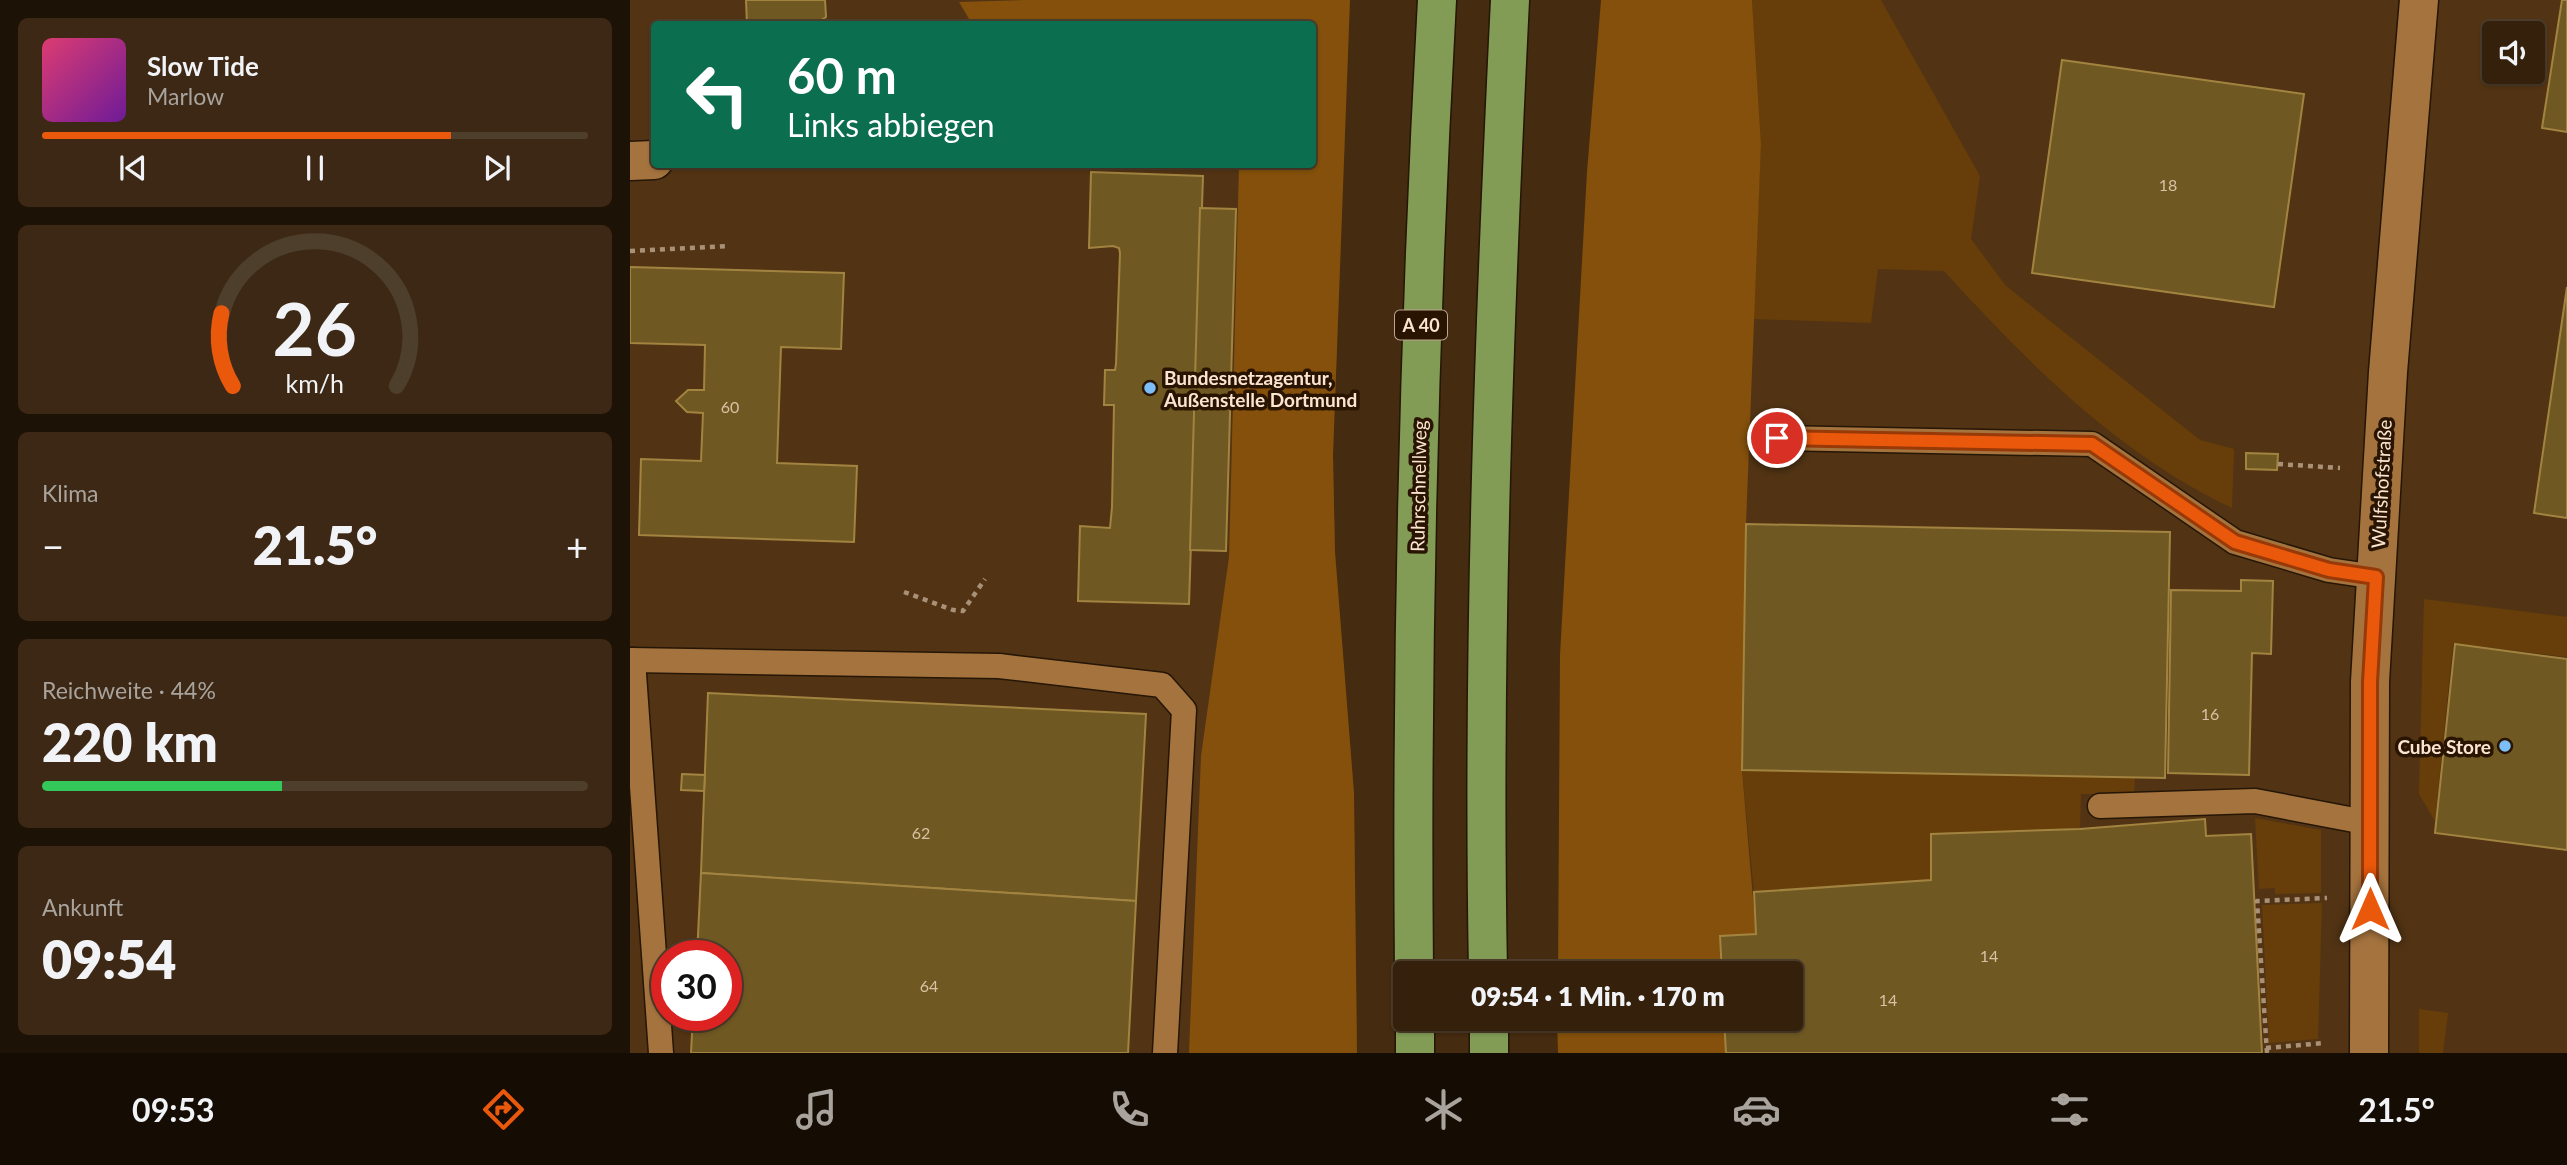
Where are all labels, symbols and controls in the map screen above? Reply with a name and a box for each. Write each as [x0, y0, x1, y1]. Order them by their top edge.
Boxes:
map controls [2482, 21, 2545, 84]
button: sound [2482, 21, 2545, 84]
text: 60 m [787, 46, 897, 104]
icon: left [672, 49, 763, 140]
text: Slow Tide [147, 50, 259, 82]
text: Marlow [147, 82, 224, 110]
text: Links abbiegen [787, 105, 995, 144]
icon: previous [114, 149, 152, 187]
icon: pause [296, 149, 334, 187]
icon: next [478, 149, 516, 187]
house number: 18 [2159, 175, 2177, 194]
text: 26 [273, 284, 357, 372]
road number: A 40 [1395, 310, 1447, 340]
place label: Bundesnetzagentur, Außenstelle Dortmund [1163, 366, 1357, 411]
text: km/h [286, 367, 344, 397]
marker: Bundesnetzagentur, Außenstelle Dortmund [1142, 380, 1158, 396]
house number: 60 [721, 397, 739, 416]
pin [1747, 408, 1807, 468]
icon: arrive [1758, 419, 1796, 457]
street label: Wulfshofstraße [2366, 419, 2396, 549]
street label: Ruhrschnellweg [1405, 420, 1431, 552]
text: Klima [42, 479, 99, 507]
text: 21.5° [253, 514, 377, 576]
text: − [42, 523, 64, 569]
text: + [566, 523, 588, 569]
text: Reichweite · 44% [42, 676, 216, 704]
house number: 16 [2201, 704, 2219, 723]
text: 220 km [42, 711, 218, 773]
place label: Cube Store [2397, 735, 2491, 758]
marker: Cube Store [2497, 738, 2513, 754]
house number: 62 [912, 823, 930, 842]
position arrow [2333, 872, 2407, 946]
text: Ankunft [42, 893, 123, 921]
text: 09:54 [42, 928, 176, 990]
speed limit sign: 30 [651, 940, 742, 1031]
house number: 14 [1980, 946, 1998, 965]
house number: 64 [920, 976, 938, 995]
text: 09:54 · 1 Min. · 170 m [1471, 980, 1725, 1012]
house number: 14 [1879, 990, 1897, 1009]
icon: directions [479, 1085, 528, 1134]
icon: music [792, 1085, 841, 1134]
icon: phone [1105, 1085, 1154, 1134]
icon: climate [1419, 1085, 1468, 1134]
icon: car [1732, 1085, 1781, 1134]
icon: filters [2045, 1085, 2094, 1134]
text: 09:53 [132, 1090, 215, 1129]
text: 21.5° [2358, 1090, 2435, 1129]

